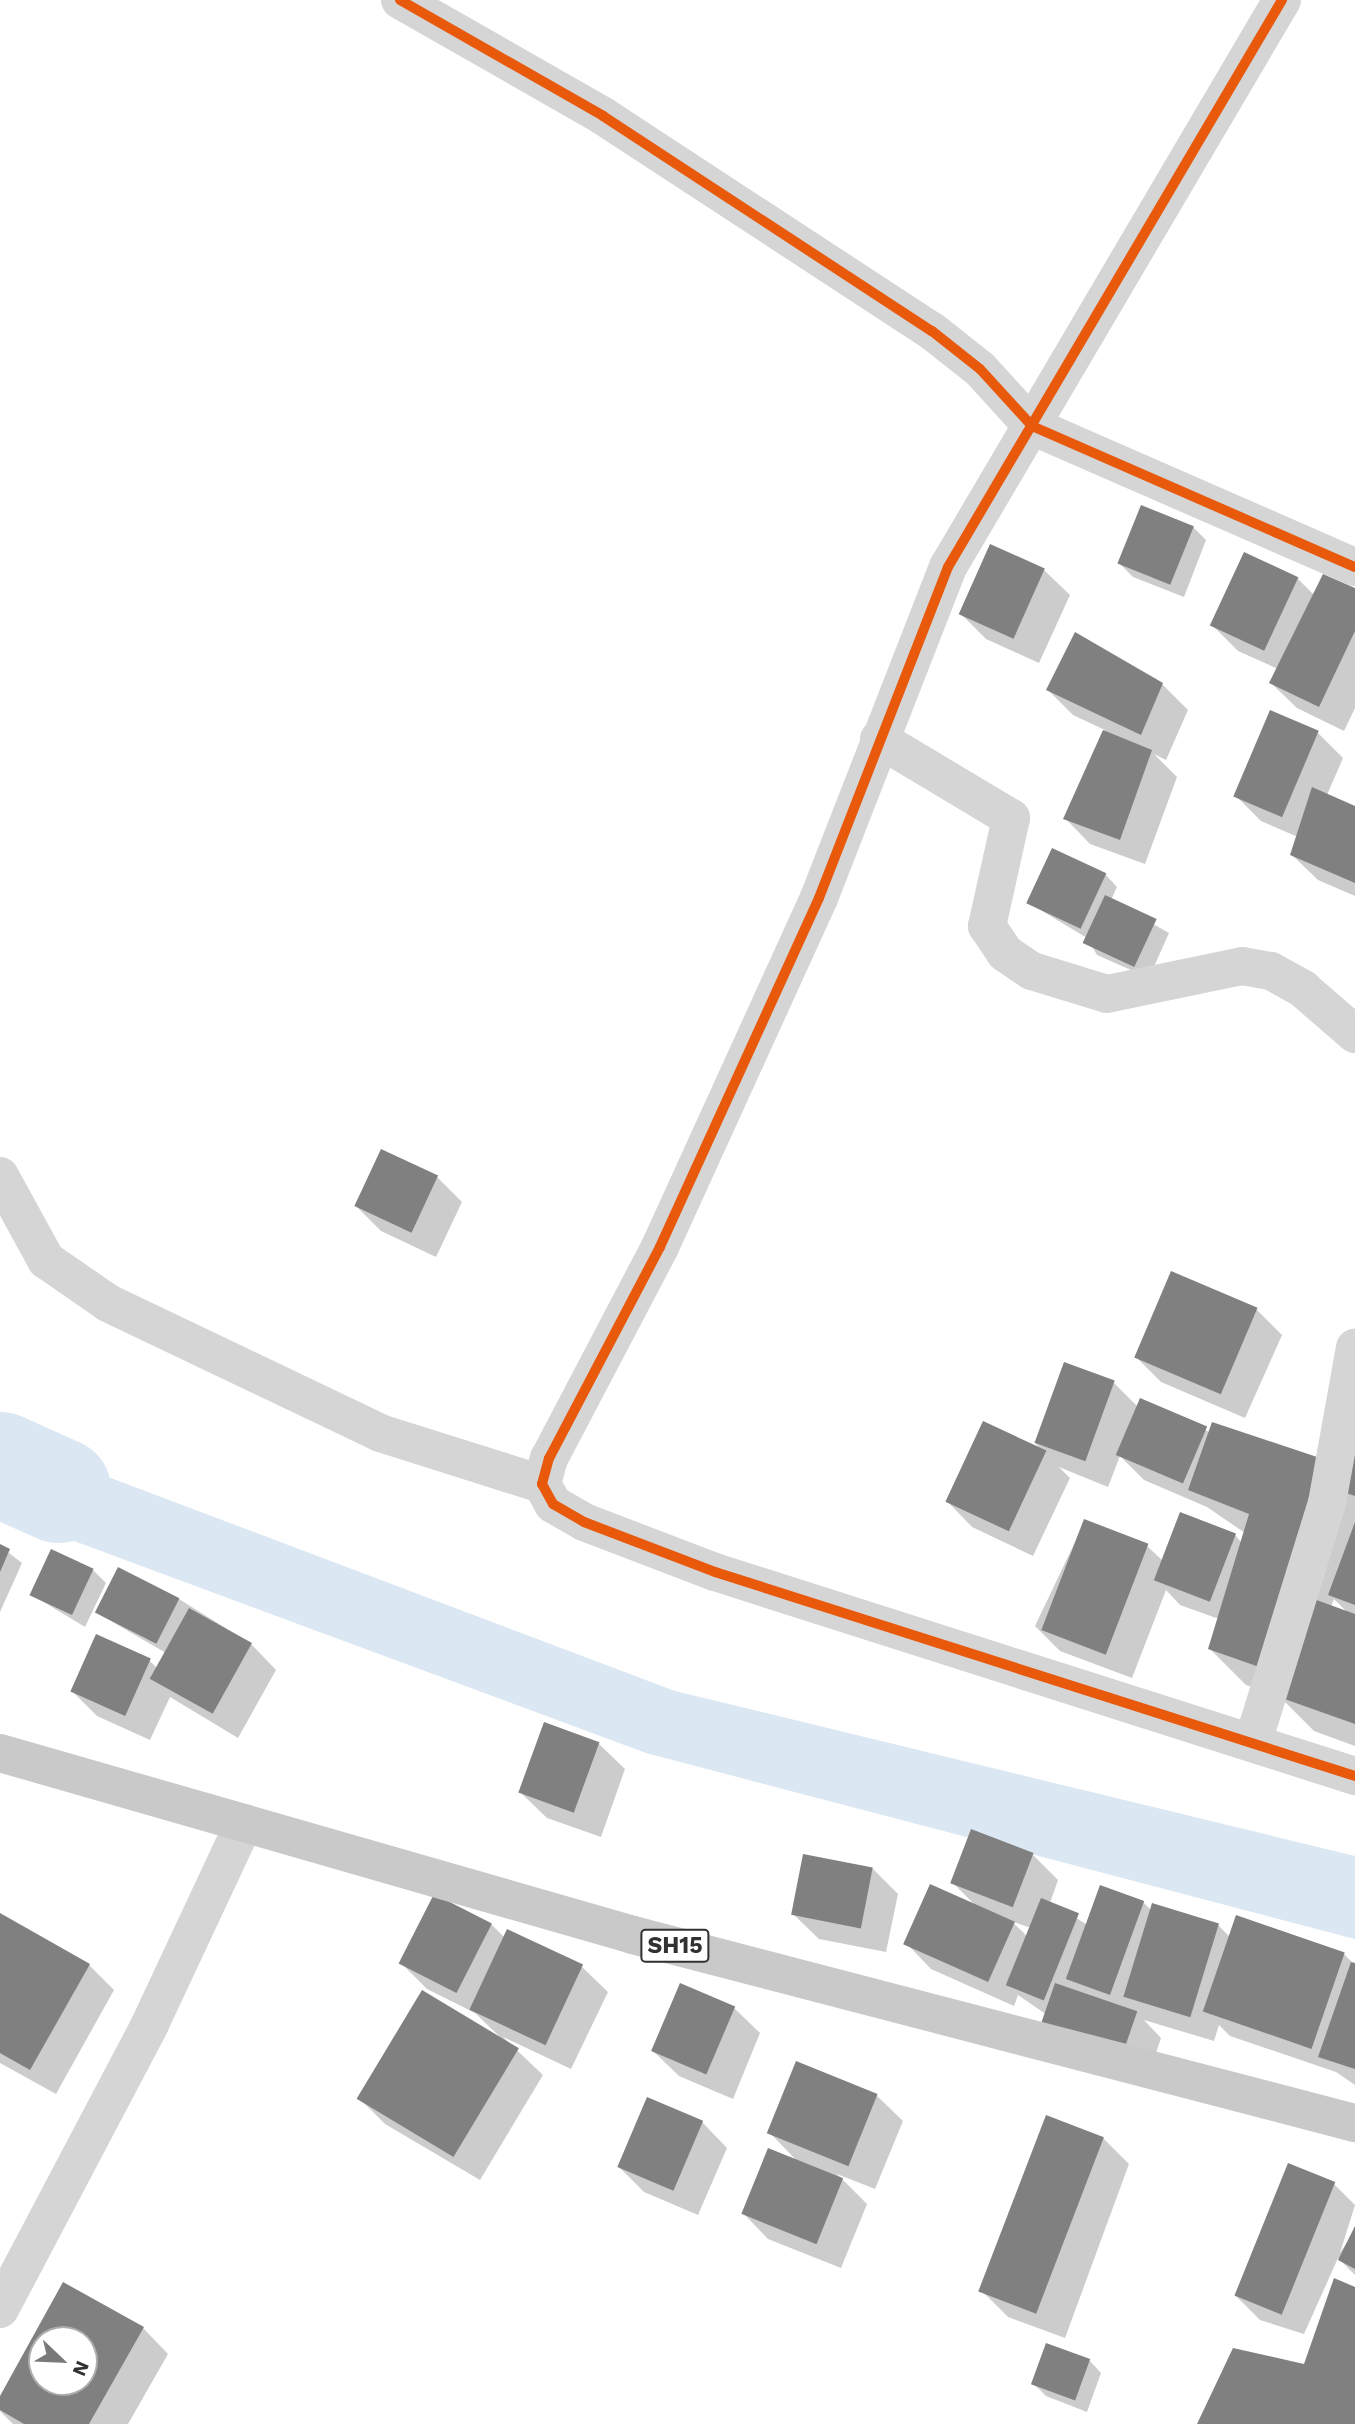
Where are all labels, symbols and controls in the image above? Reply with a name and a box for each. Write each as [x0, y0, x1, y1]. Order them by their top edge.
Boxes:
road number: SH15 [640, 1926, 710, 1966]
north arrow [28, 2326, 98, 2396]
text: N [68, 2358, 94, 2380]

